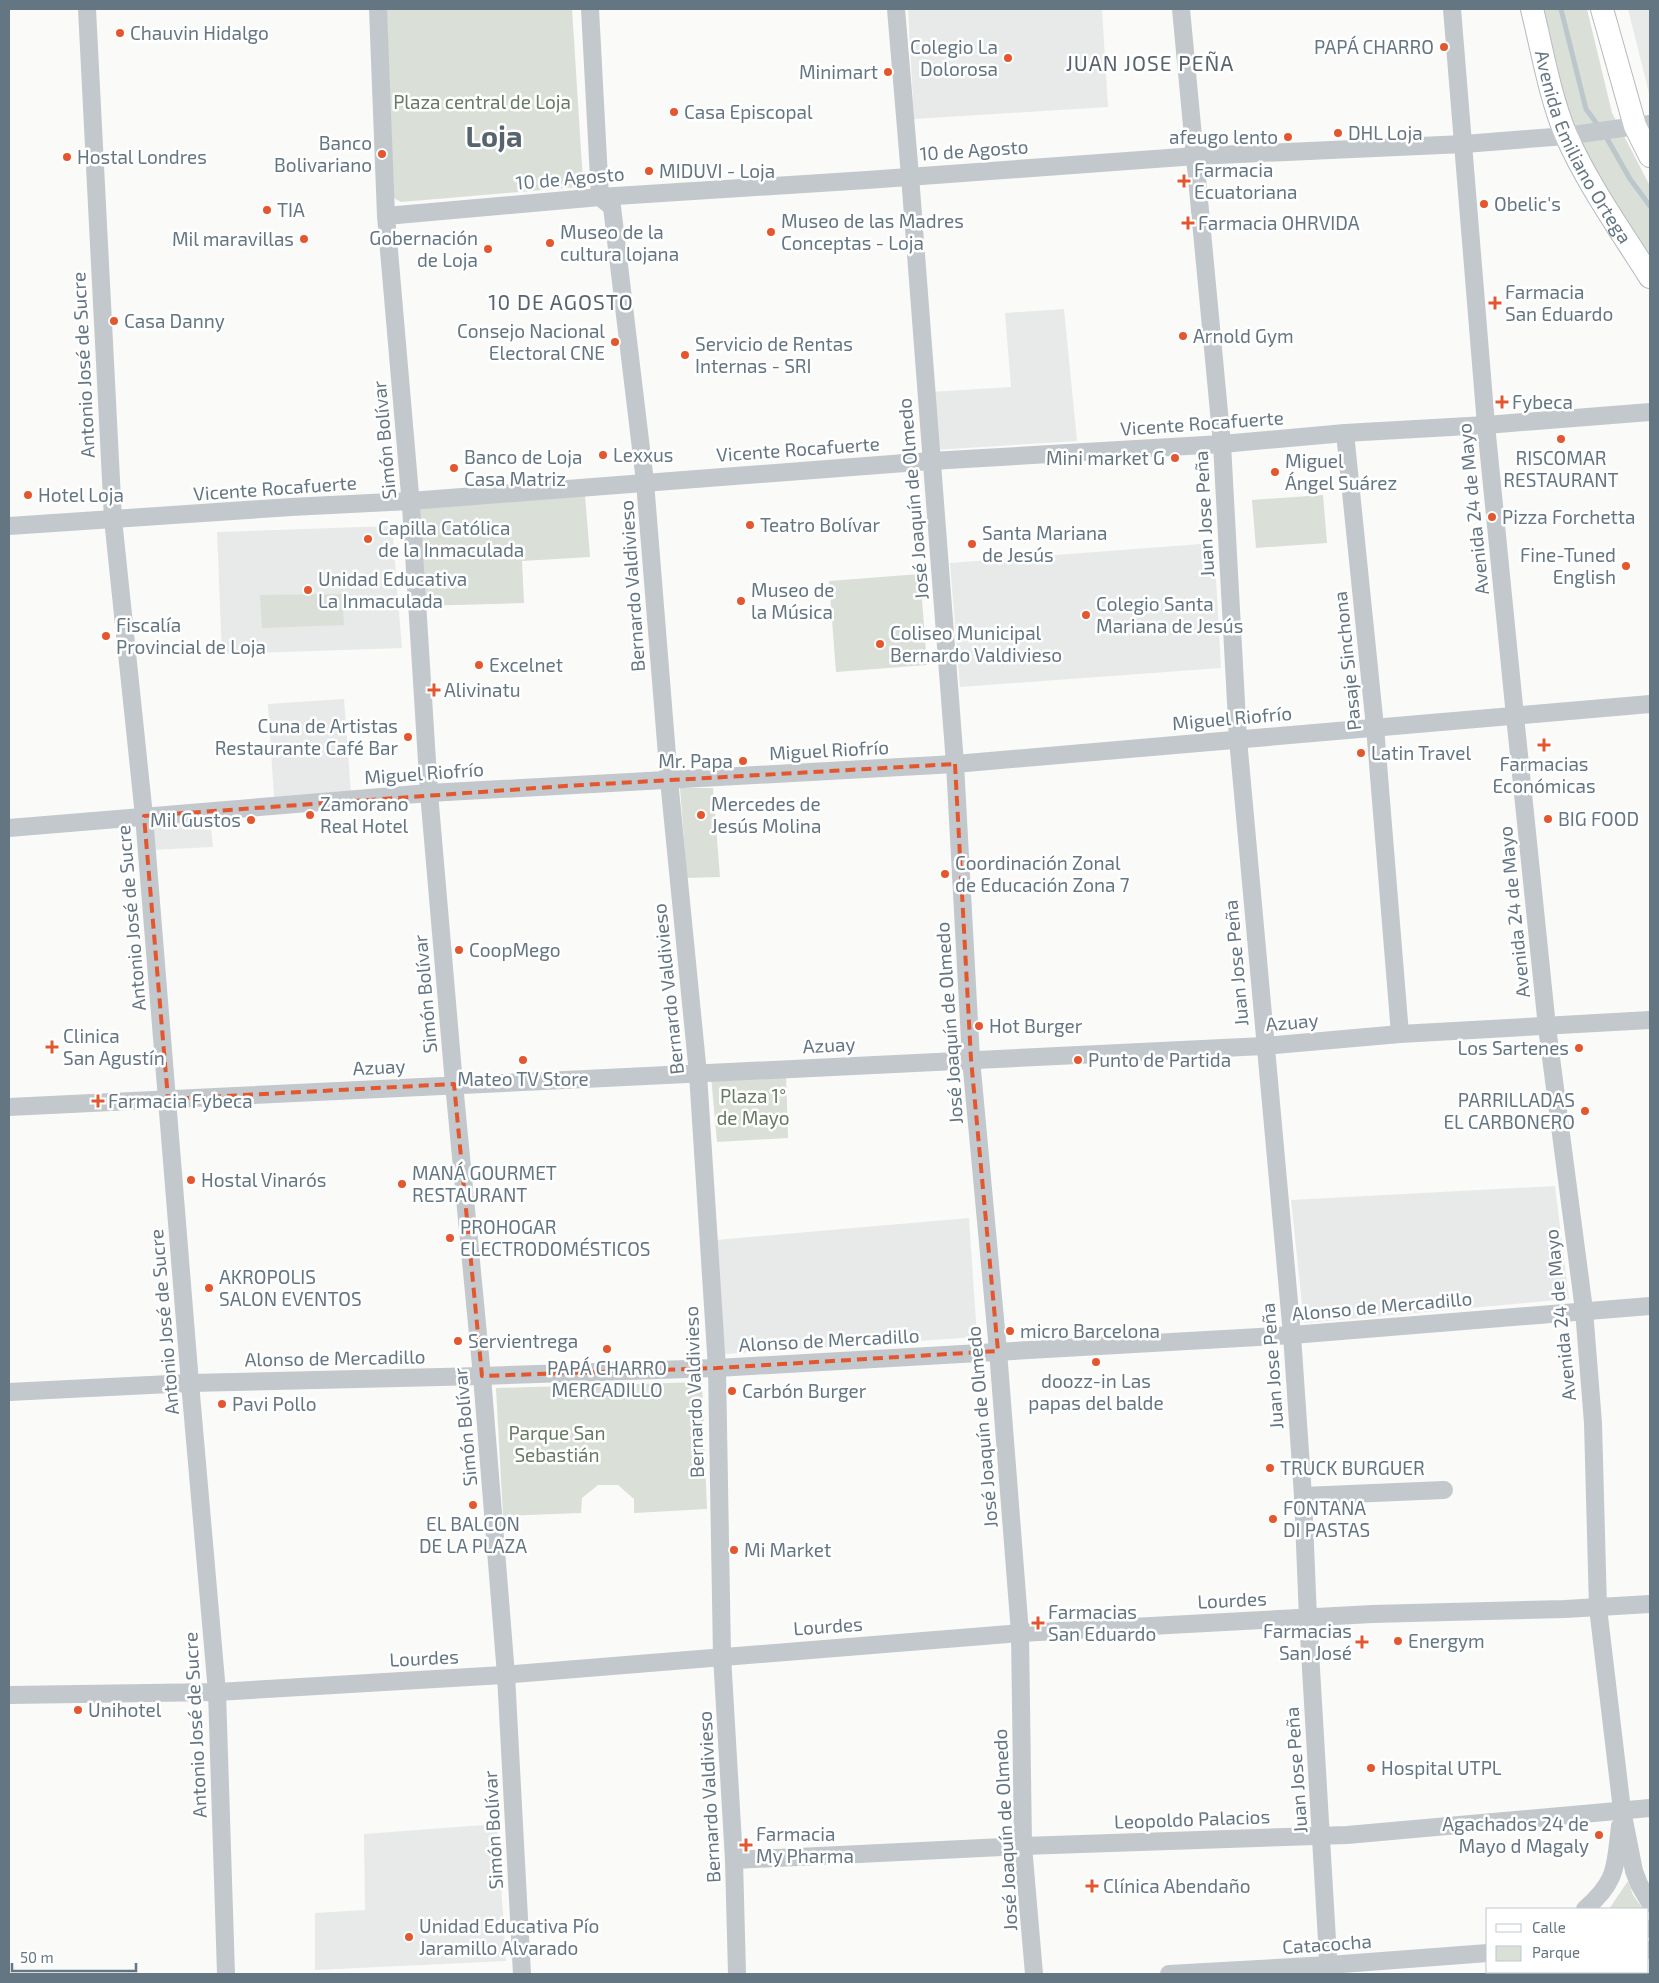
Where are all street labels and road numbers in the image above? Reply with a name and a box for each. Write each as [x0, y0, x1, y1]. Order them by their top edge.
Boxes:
street label: Avenida Emiliano Ortega [1531, 48, 1637, 247]
street label: 10 de Agosto [919, 134, 1029, 165]
street label: 10 de Agosto [515, 161, 625, 194]
street label: Antonio José de Sucre [66, 271, 99, 459]
street label: Simón Bolívar [367, 379, 400, 500]
street label: José Joaquín de Olmedo [892, 397, 933, 601]
street label: Vicente Rocafuerte [1119, 405, 1284, 440]
street label: Avenida 24 de Mayo [1452, 422, 1493, 596]
street label: Vicente Rocafuerte [715, 431, 880, 466]
street label: Juan Jose Peña [1189, 450, 1218, 578]
street label: Vicente Rocafuerte [192, 470, 357, 505]
street label: Bernardo Valdivieso [614, 499, 649, 673]
street label: Pasaje Sinchona [1328, 590, 1365, 732]
street label: Miguel Riofrío [1171, 701, 1293, 734]
street label: Miguel Riofrío [768, 735, 890, 764]
street label: Miguel Riofrío [363, 757, 485, 788]
street label: Antonio José de Sucre [111, 824, 150, 1012]
street label: Avenida 24 de Mayo [1493, 825, 1534, 999]
street label: Juan Jose Peña [1219, 899, 1252, 1027]
street label: Bernardo Valdivieso [647, 902, 688, 1076]
street label: José Joaquín de Olmedo [930, 921, 967, 1125]
street label: Simón Bolívar [408, 933, 441, 1054]
street label: Azuay [1265, 1008, 1319, 1035]
street label: Azuay [802, 1032, 856, 1057]
street label: Azuay [352, 1054, 406, 1079]
street label: Antonio José de Sucre [144, 1228, 183, 1416]
street label: Avenida 24 de Mayo [1539, 1228, 1580, 1402]
street label: Alonso de Mercadillo [1291, 1286, 1473, 1325]
street label: Juan Jose Peña [1256, 1302, 1287, 1430]
street label: Bernardo Valdivieso [679, 1306, 708, 1478]
street label: Alonso de Mercadillo [738, 1323, 920, 1356]
street label: José Joaquín de Olmedo [961, 1325, 1002, 1529]
street label: Alonso de Mercadillo [244, 1344, 426, 1371]
street label: Simón Bolívar [448, 1366, 481, 1487]
street label: Lourdes [1197, 1586, 1267, 1613]
street label: Lourdes [792, 1612, 863, 1639]
street label: Antonio José de Sucre [178, 1631, 211, 1819]
street label: Lourdes [389, 1644, 459, 1671]
street label: Juan Jose Peña [1280, 1706, 1311, 1834]
street label: Bernardo Valdivieso [693, 1710, 724, 1884]
street label: José Joaquín de Olmedo [988, 1728, 1021, 1932]
street label: Simón Bolívar [478, 1770, 507, 1890]
street label: Leopoldo Palacios [1114, 1804, 1270, 1833]
street label: Catacocha [1281, 1929, 1372, 1958]

